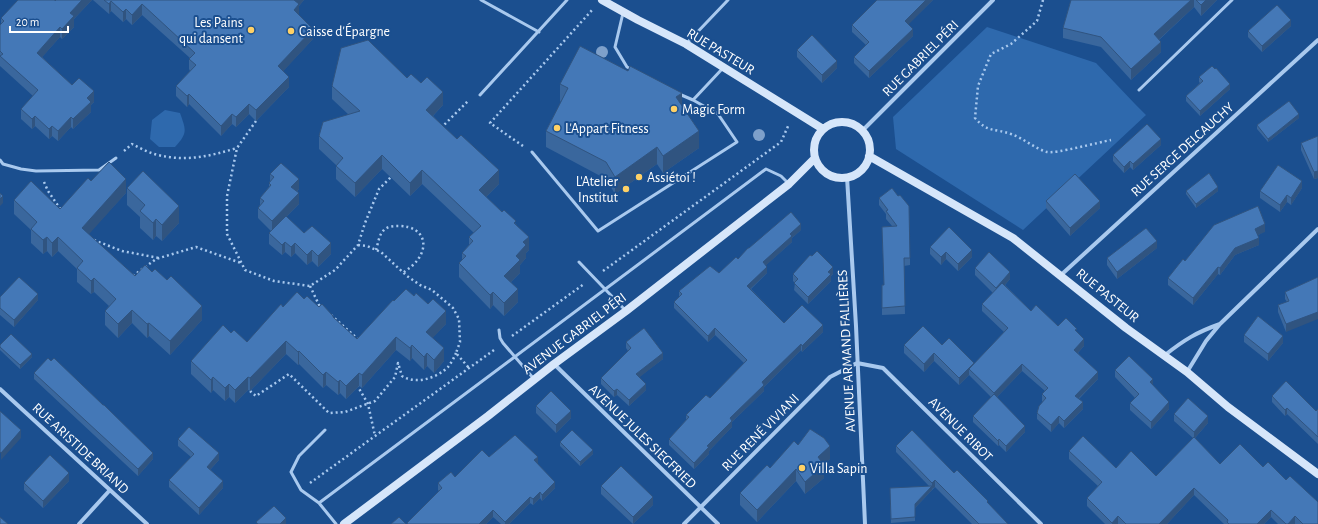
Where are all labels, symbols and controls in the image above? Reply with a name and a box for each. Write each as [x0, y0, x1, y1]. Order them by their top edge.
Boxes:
scale bar [10, 8, 68, 34]
text: 20 m [16, 16, 39, 28]
place label: Les Pains qui dansent [179, 16, 244, 46]
street label: RUE GABRIEL PÉRI [878, 16, 961, 99]
place label: Caisse d'Épargne [299, 22, 390, 39]
marker: Les Pains qui dansent [246, 25, 256, 35]
marker: Caisse d'Épargne [286, 26, 296, 36]
street label: RUE PASTEUR [684, 26, 757, 78]
street label: RUE SERGE DELCAUCHY [1129, 100, 1237, 199]
place label: Magic Form [682, 103, 745, 117]
marker: Magic Form [669, 104, 679, 114]
place label: L'Appart Fitness [565, 122, 649, 136]
marker: L'Appart Fitness [552, 123, 562, 133]
place label: Assiétoi ! [647, 171, 696, 185]
marker: Assiétoi ! [634, 172, 644, 182]
place label: L'Atelier Institut [576, 175, 619, 205]
marker: L'Atelier Institut [621, 184, 631, 194]
street label: RUE PASTEUR [1073, 266, 1142, 325]
street label: AVENUE ARMAND FALLIÈRES [833, 269, 858, 433]
street label: AVENUE GABRIEL PÉRI [518, 288, 629, 377]
street label: AVENUE JULES SIEGFRIED [586, 382, 699, 491]
street label: RUE RENÉ VIVIANI [717, 389, 802, 474]
street label: AVENUE RIBOT [926, 395, 995, 464]
street label: RUE ARISTIDE BRIAND [30, 401, 131, 497]
place label: Villa Sapin [810, 462, 868, 476]
marker: Villa Sapin [797, 463, 807, 473]

